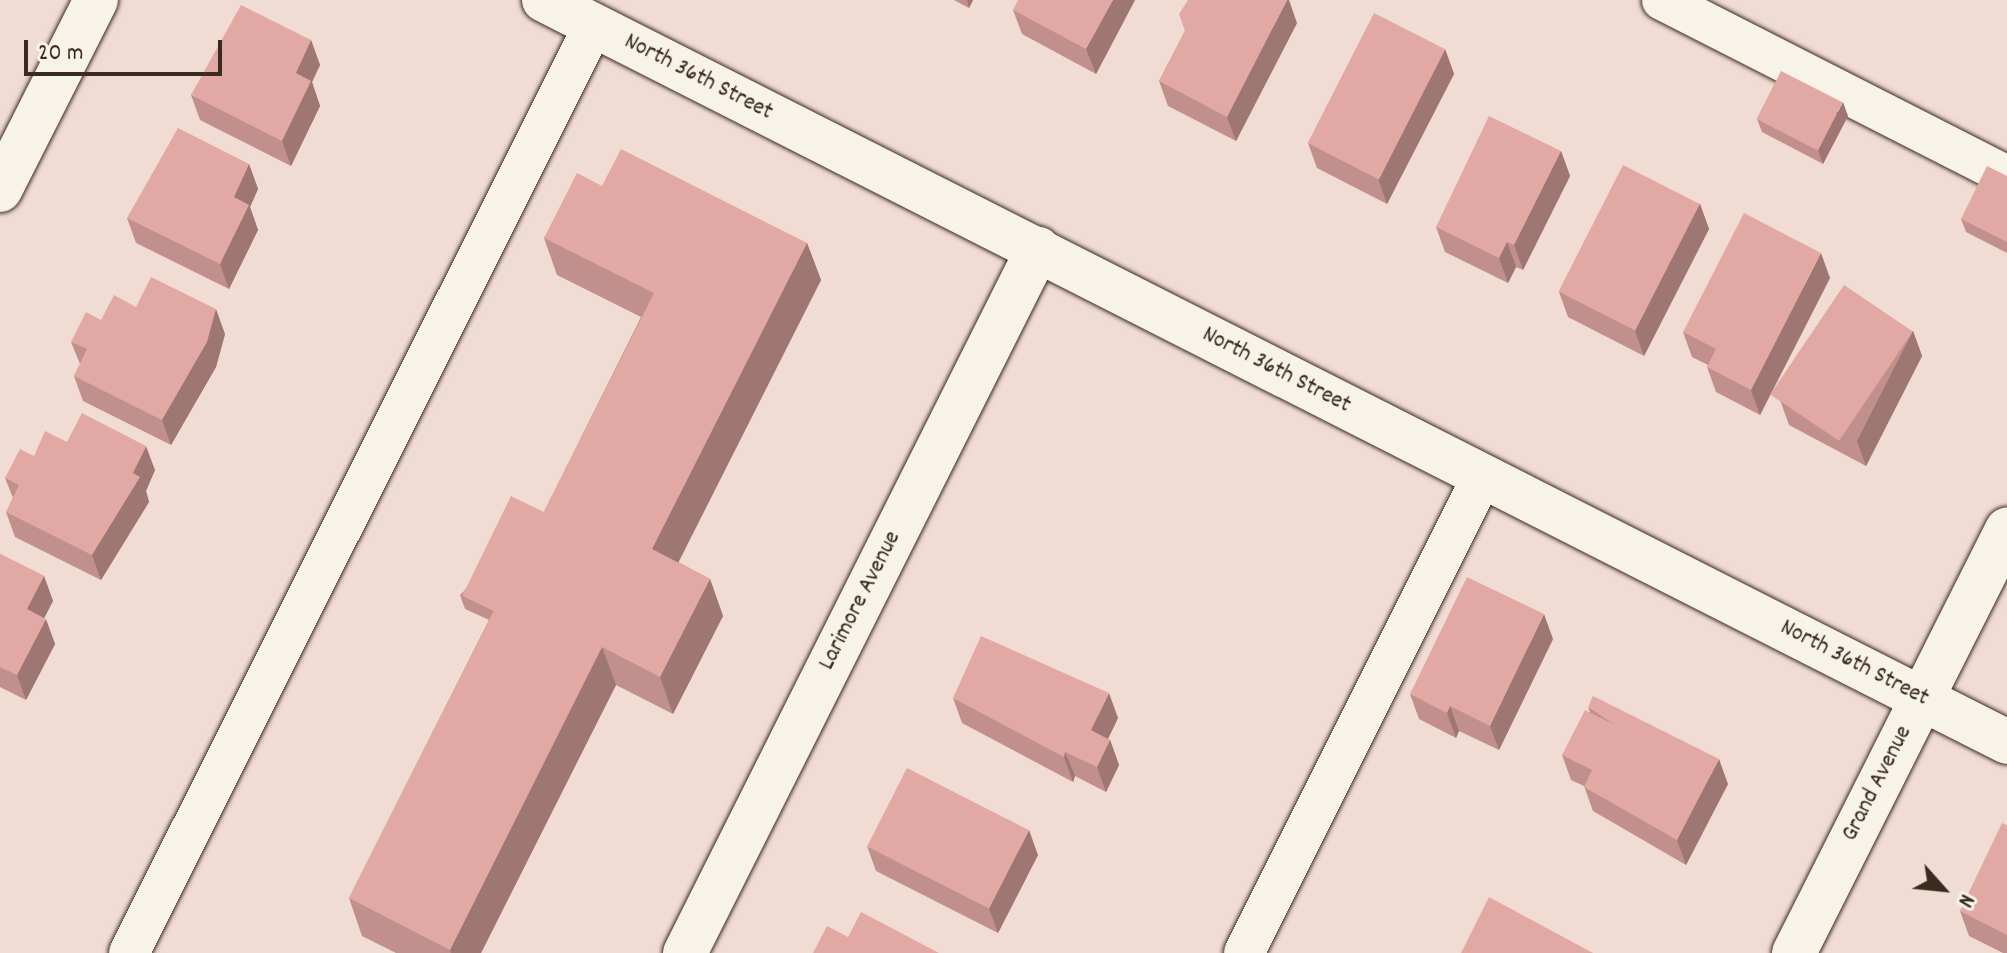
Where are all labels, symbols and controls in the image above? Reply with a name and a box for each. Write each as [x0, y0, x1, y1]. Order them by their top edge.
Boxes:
scale bar [28, 24, 226, 74]
street label: North 36th Street [619, 28, 777, 128]
text: 20 m [38, 37, 84, 71]
street label: North 36th Street [1197, 321, 1355, 421]
street label: Larimore Avenue [814, 527, 908, 675]
street label: North 36th Street [1775, 614, 1933, 714]
street label: Grand Avenue [1837, 721, 1919, 847]
north arrow [1903, 849, 1983, 929]
text: N [1949, 888, 1981, 912]

